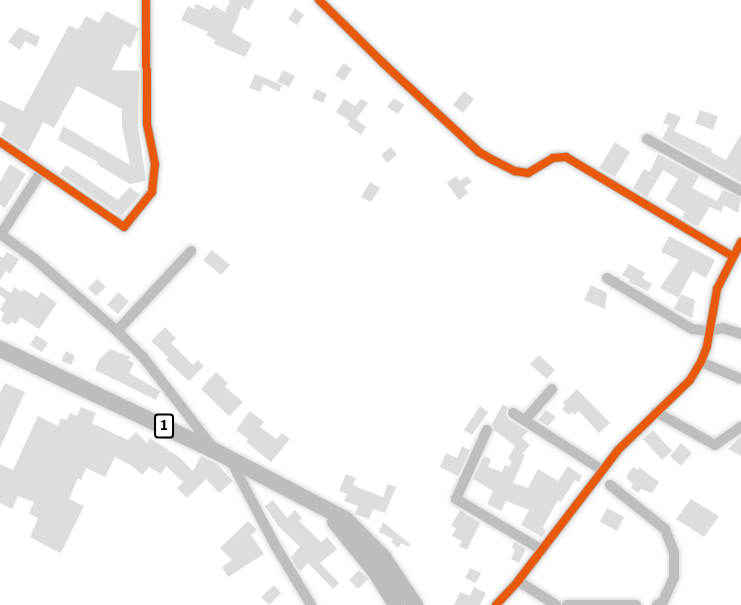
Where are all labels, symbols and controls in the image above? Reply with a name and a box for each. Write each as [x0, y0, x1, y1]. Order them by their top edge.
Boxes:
road number: 1 [154, 414, 174, 438]

